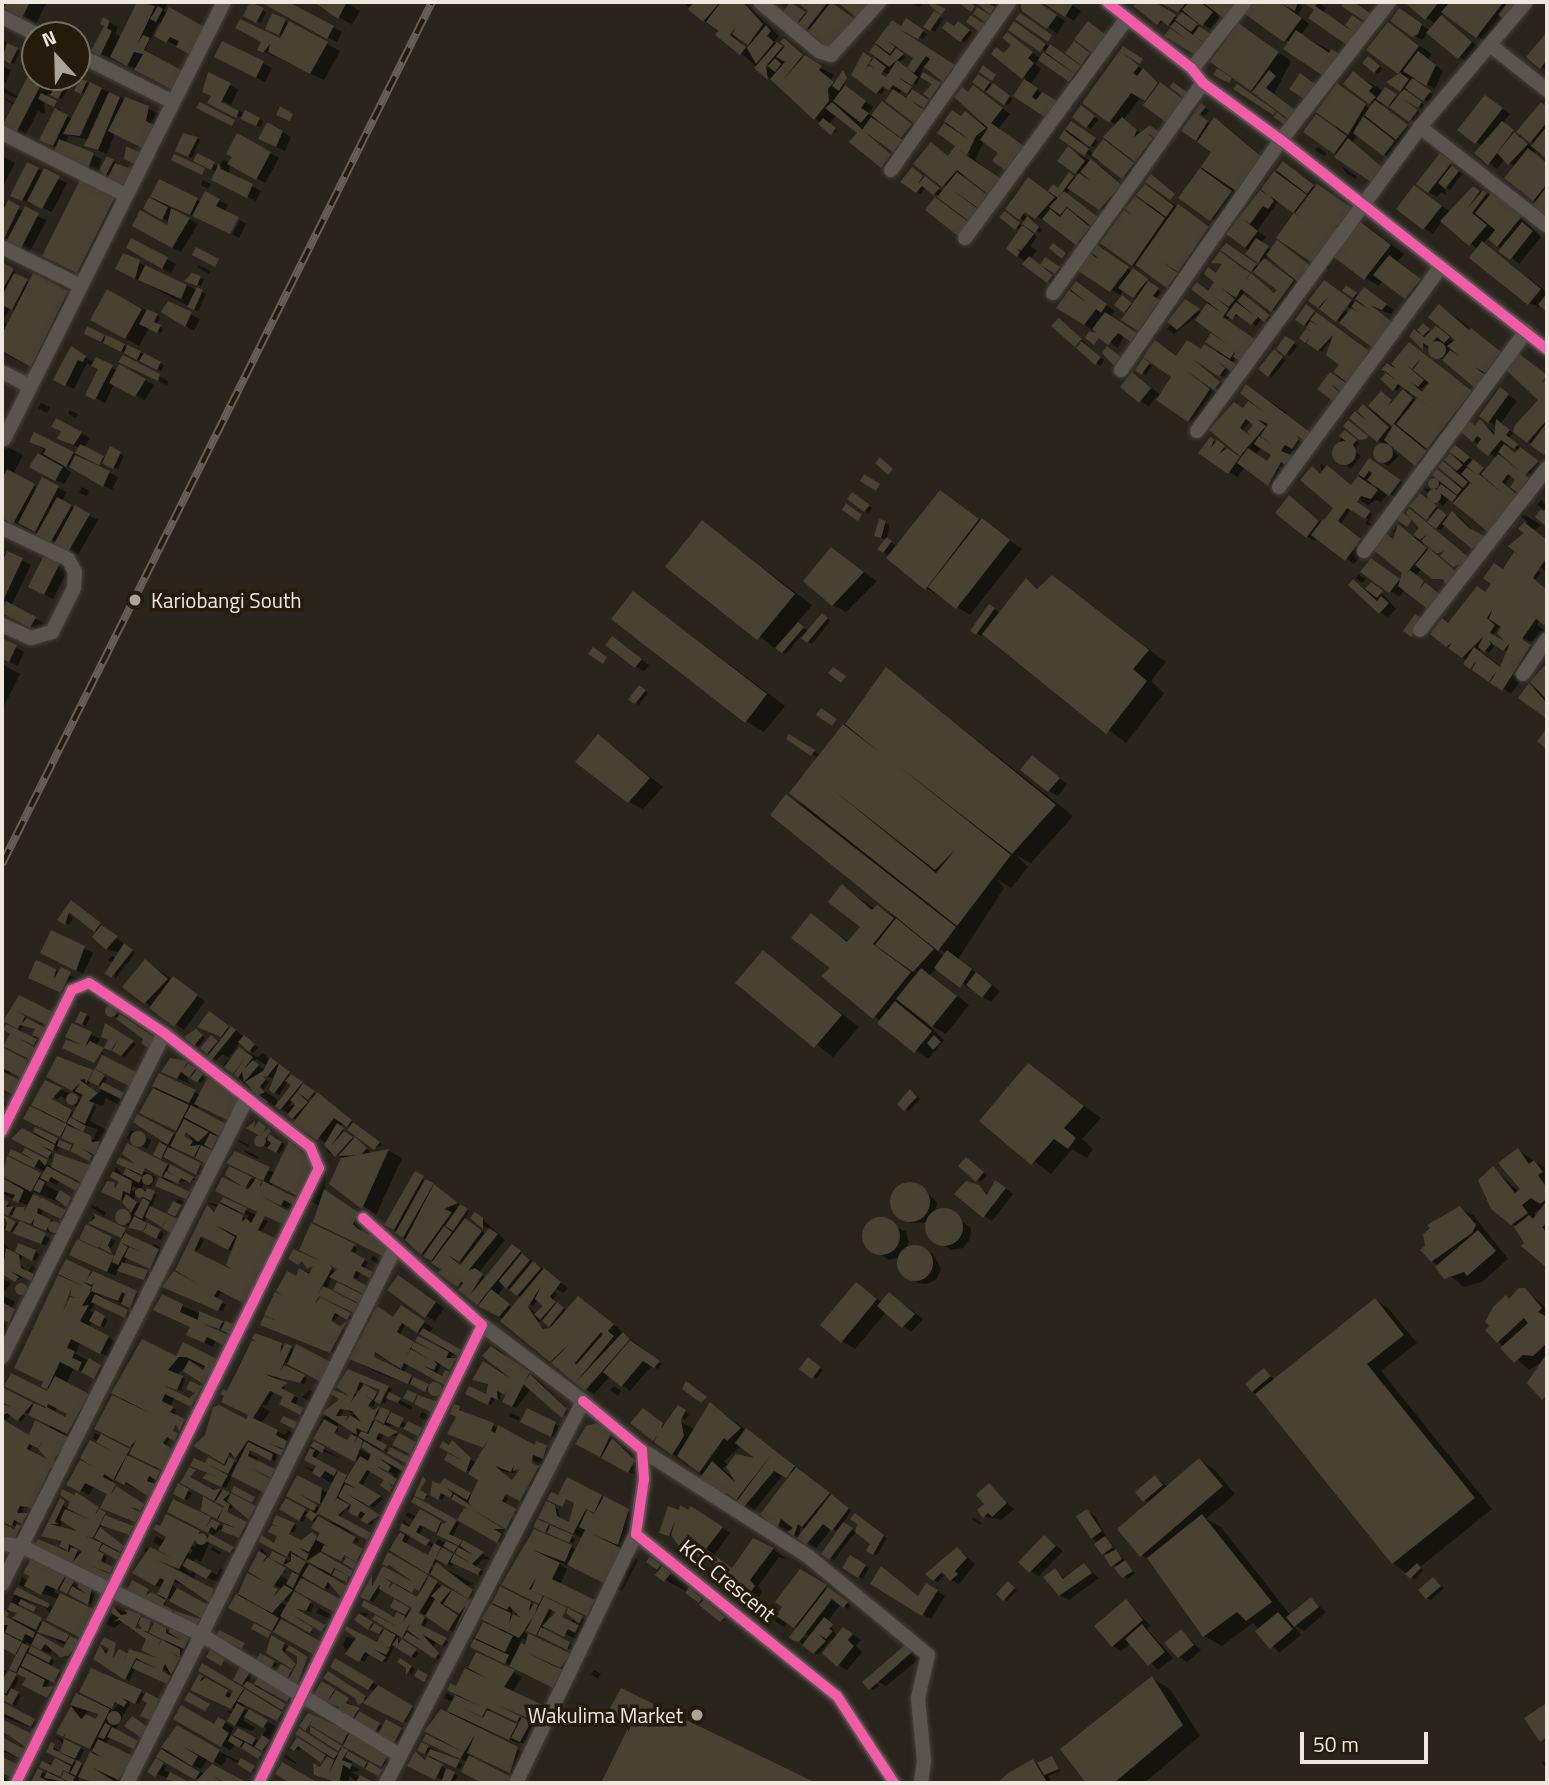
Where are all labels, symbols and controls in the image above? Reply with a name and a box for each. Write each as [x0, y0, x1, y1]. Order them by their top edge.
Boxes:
north arrow [21, 21, 91, 91]
text: N [37, 22, 60, 54]
place label: Kariobangi South [151, 587, 302, 613]
marker: Kariobangi South [125, 590, 145, 610]
street label: KCC Crescent [675, 1534, 781, 1626]
place label: Wakulima Market [528, 1702, 683, 1728]
marker: Wakulima Market [689, 1707, 705, 1723]
scale bar [1304, 1718, 1432, 1762]
text: 50 m [1313, 1728, 1359, 1760]

